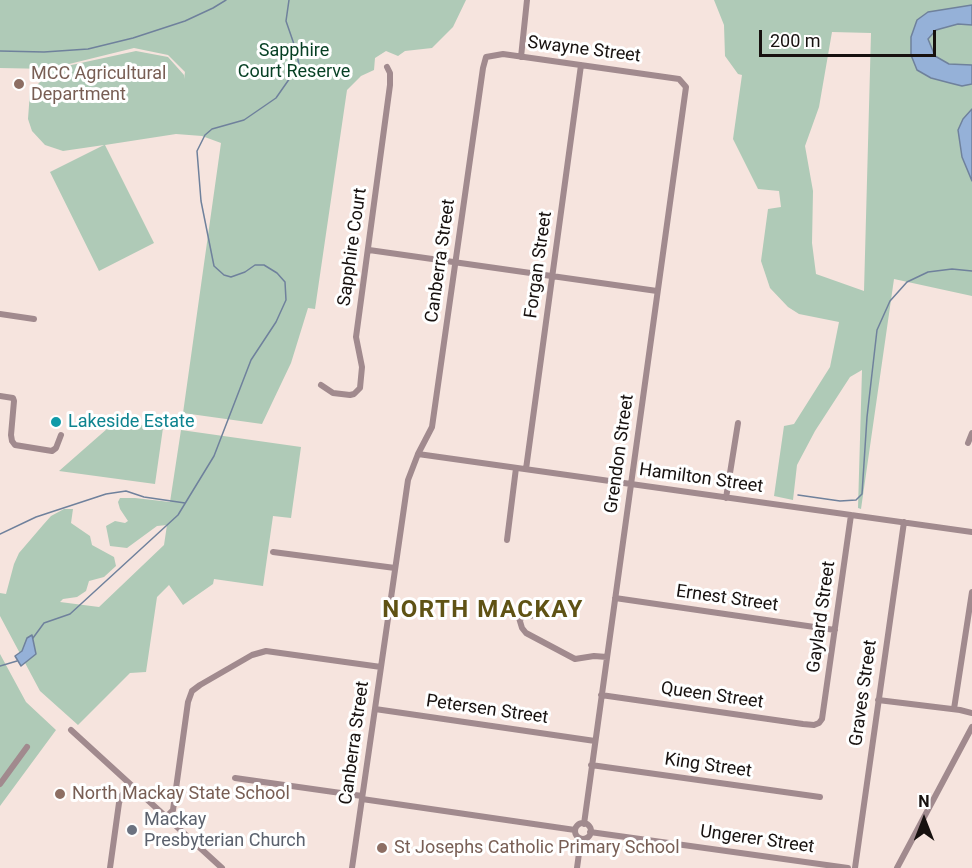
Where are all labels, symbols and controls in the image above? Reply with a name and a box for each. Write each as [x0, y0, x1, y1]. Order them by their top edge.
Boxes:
scale bar [762, 18, 939, 56]
text: 200 m [770, 30, 821, 51]
street label: Swayne Street [526, 32, 642, 68]
park label: Sapphire Court Reserve [238, 40, 350, 82]
place label: MCC Agricultural Department [31, 63, 166, 106]
marker: MCC Agricultural Department [12, 77, 26, 91]
street label: Sapphire Court [334, 186, 372, 308]
street label: Canberra Street [422, 198, 460, 324]
street label: Forgan Street [521, 210, 557, 320]
street label: Grendon Street [601, 393, 639, 515]
place label: Lakeside Estate [68, 411, 194, 433]
marker: Lakeside Estate [49, 415, 63, 429]
street label: Hamilton Street [638, 460, 764, 498]
street label: Gaylard Street [803, 560, 841, 674]
street label: Ernest Street [675, 581, 779, 617]
district label: NORTH MACKAY [382, 597, 584, 625]
street label: Graves Street [846, 638, 882, 748]
street label: Queen Street [659, 678, 765, 714]
street label: Canberra Street [336, 680, 374, 806]
street label: Petersen Street [425, 691, 549, 729]
street label: King Street [663, 749, 753, 783]
place label: North Mackay State School [72, 783, 290, 805]
marker: North Mackay State School [53, 787, 67, 801]
north arrow [894, 790, 954, 850]
text: N [918, 792, 930, 811]
place label: Mackay Presbyterian Church [144, 809, 306, 852]
street label: Ungerer Street [699, 821, 815, 859]
marker: Mackay Presbyterian Church [125, 823, 139, 837]
place label: St Josephs Catholic Primary School [394, 837, 680, 859]
marker: St Josephs Catholic Primary School [375, 841, 389, 855]

